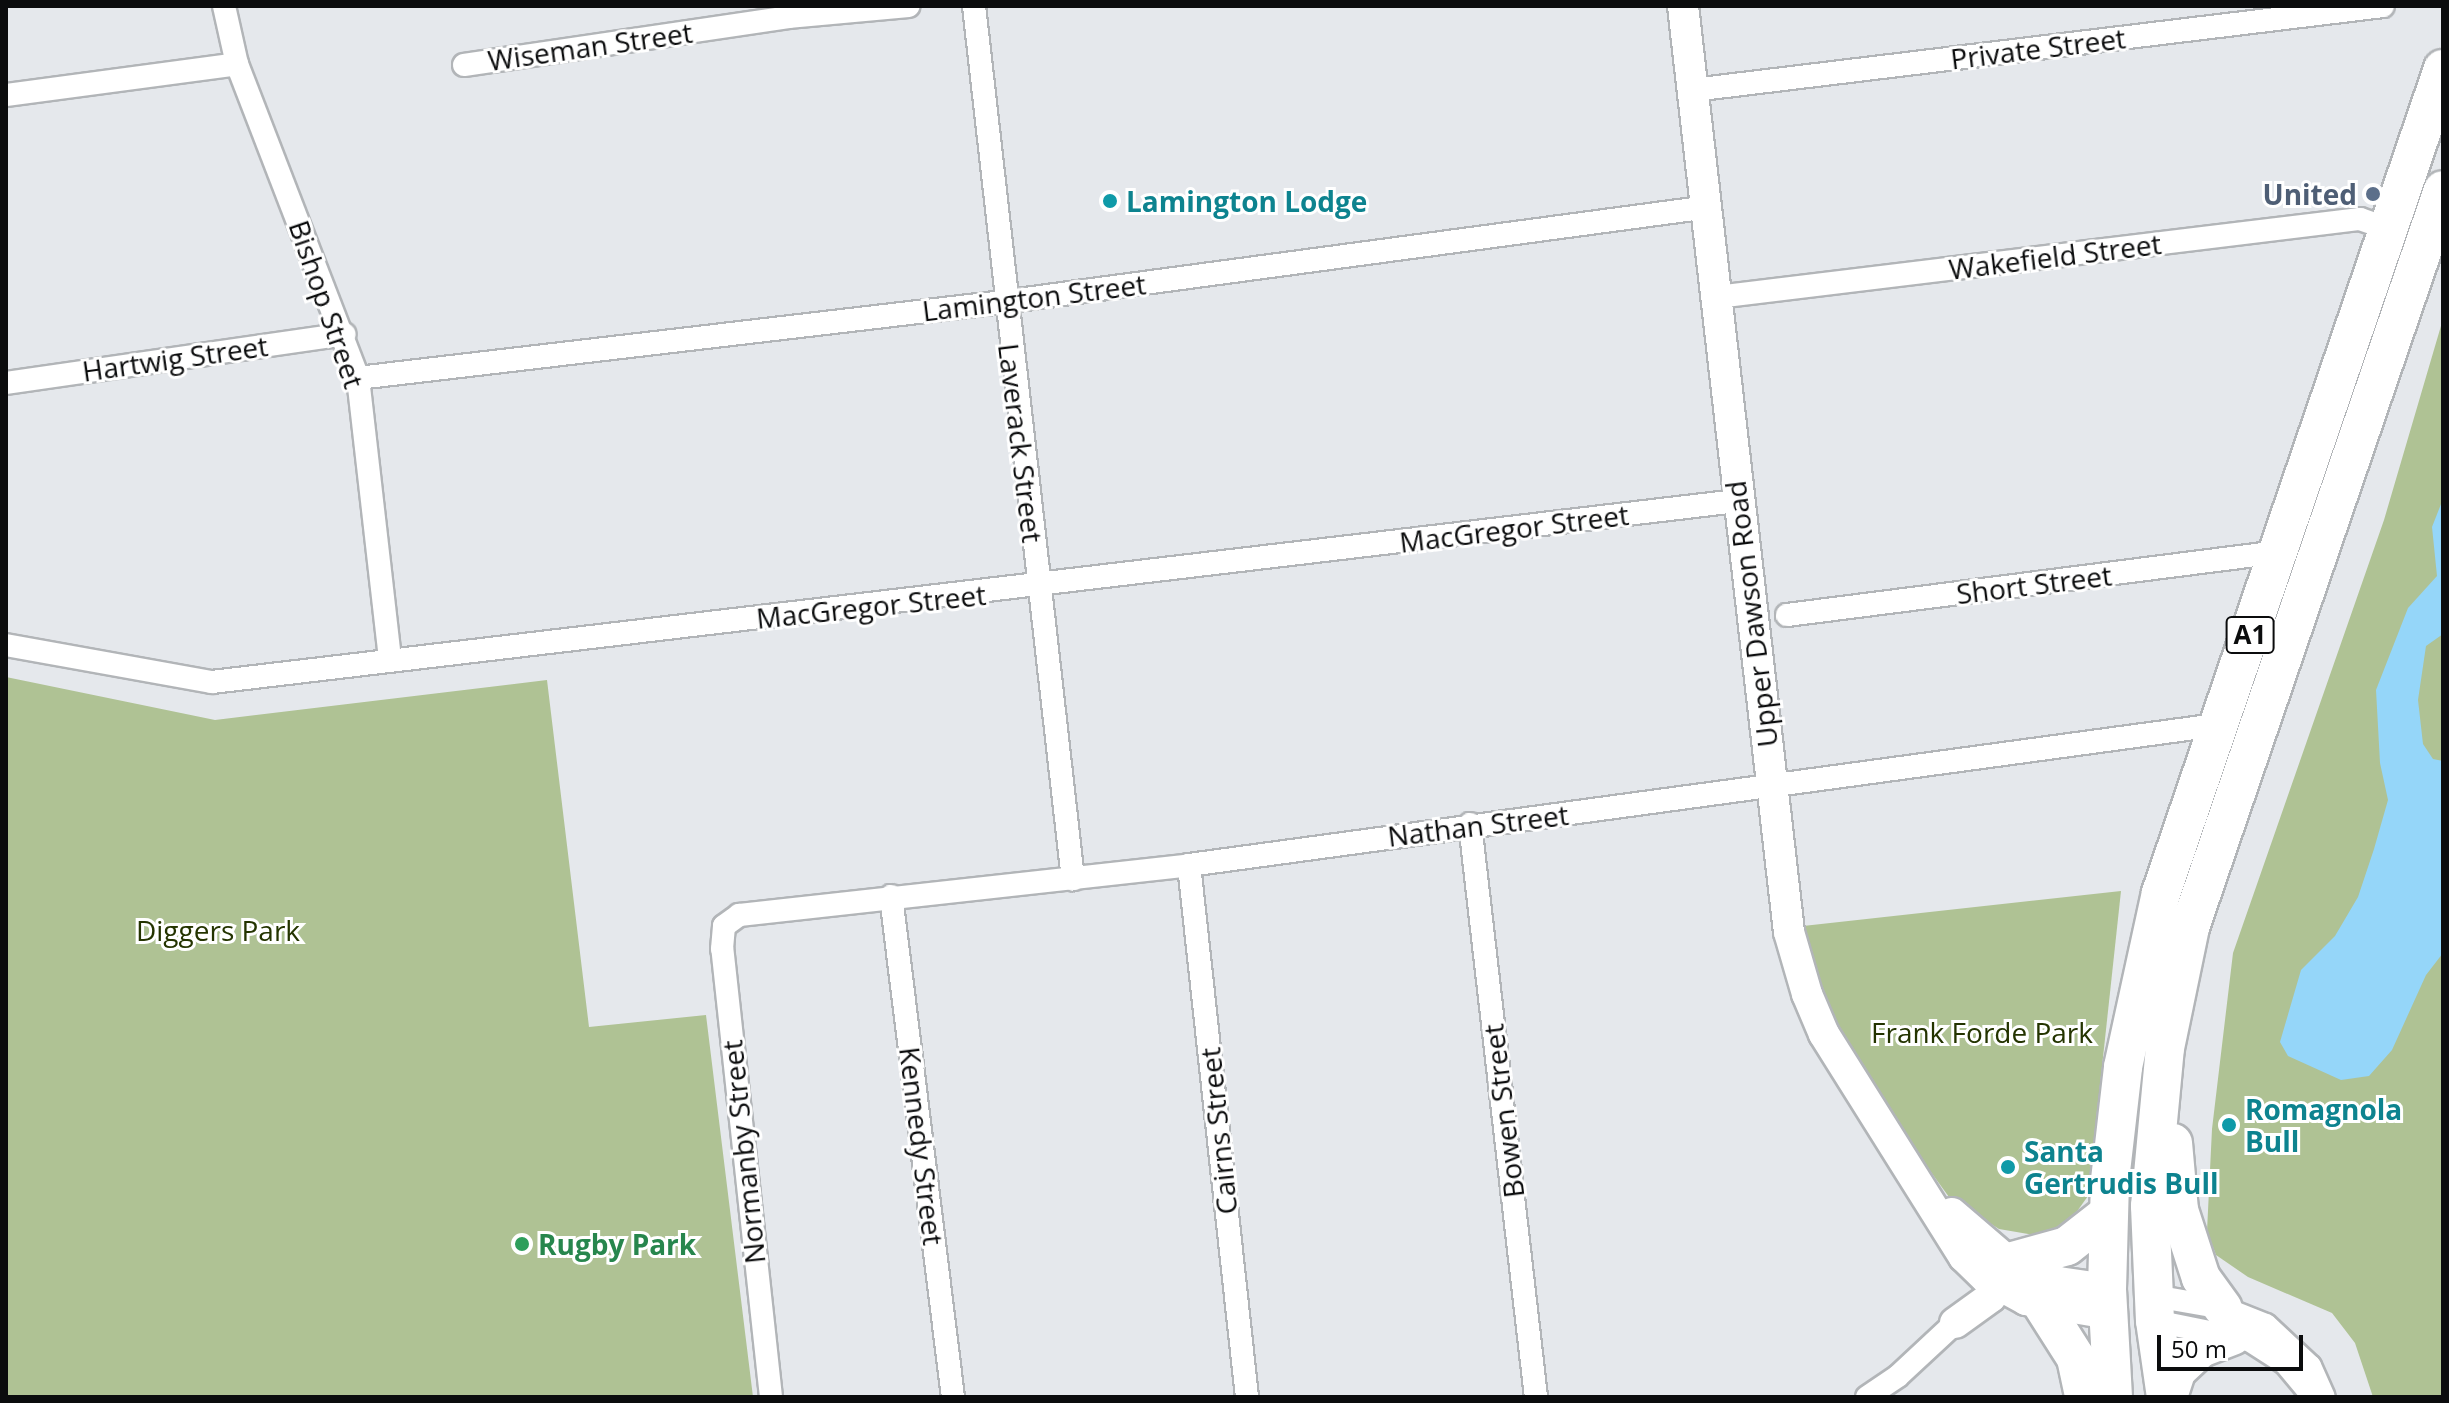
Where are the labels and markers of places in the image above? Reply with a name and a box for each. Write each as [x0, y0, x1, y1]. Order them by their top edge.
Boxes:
place label: United [2262, 177, 2357, 211]
place label: Lamington Lodge [1126, 184, 1367, 218]
marker: United [2364, 185, 2382, 203]
marker: Lamington Lodge [1101, 192, 1119, 210]
place label: Romagnola Bull [2245, 1092, 2402, 1158]
marker: Romagnola Bull [2220, 1116, 2238, 1134]
place label: Santa Gertrudis Bull [2024, 1134, 2219, 1200]
marker: Santa Gertrudis Bull [1999, 1158, 2017, 1176]
place label: Rugby Park [538, 1227, 696, 1261]
marker: Rugby Park [513, 1235, 531, 1253]

